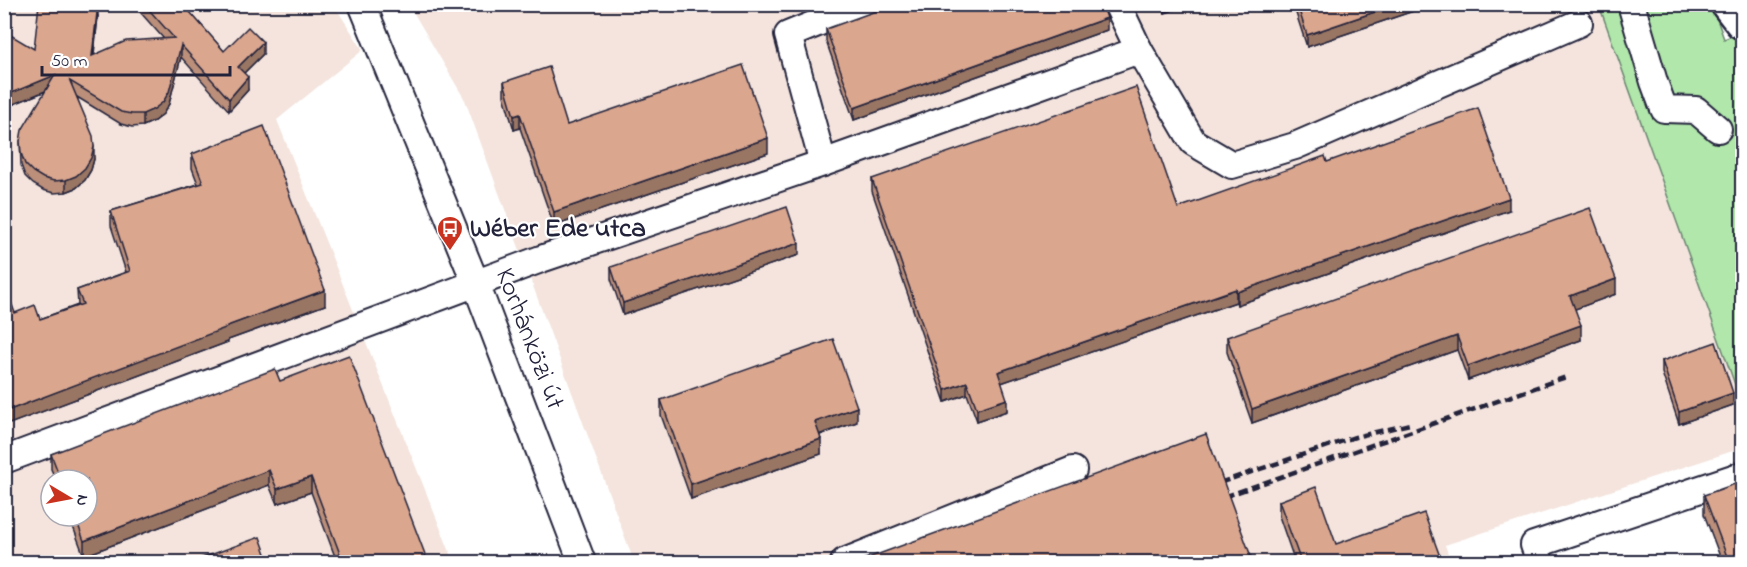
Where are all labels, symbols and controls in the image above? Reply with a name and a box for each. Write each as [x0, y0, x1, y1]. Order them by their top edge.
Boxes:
scale bar [42, 39, 230, 77]
text: 50 m [51, 49, 88, 75]
place label: Wéber Ede utca [470, 210, 646, 249]
bus stop icon: Wéber Ede utca [435, 214, 465, 252]
street label: Korhánközi út [484, 263, 574, 415]
north arrow [39, 468, 99, 528]
text: N [69, 493, 95, 508]

